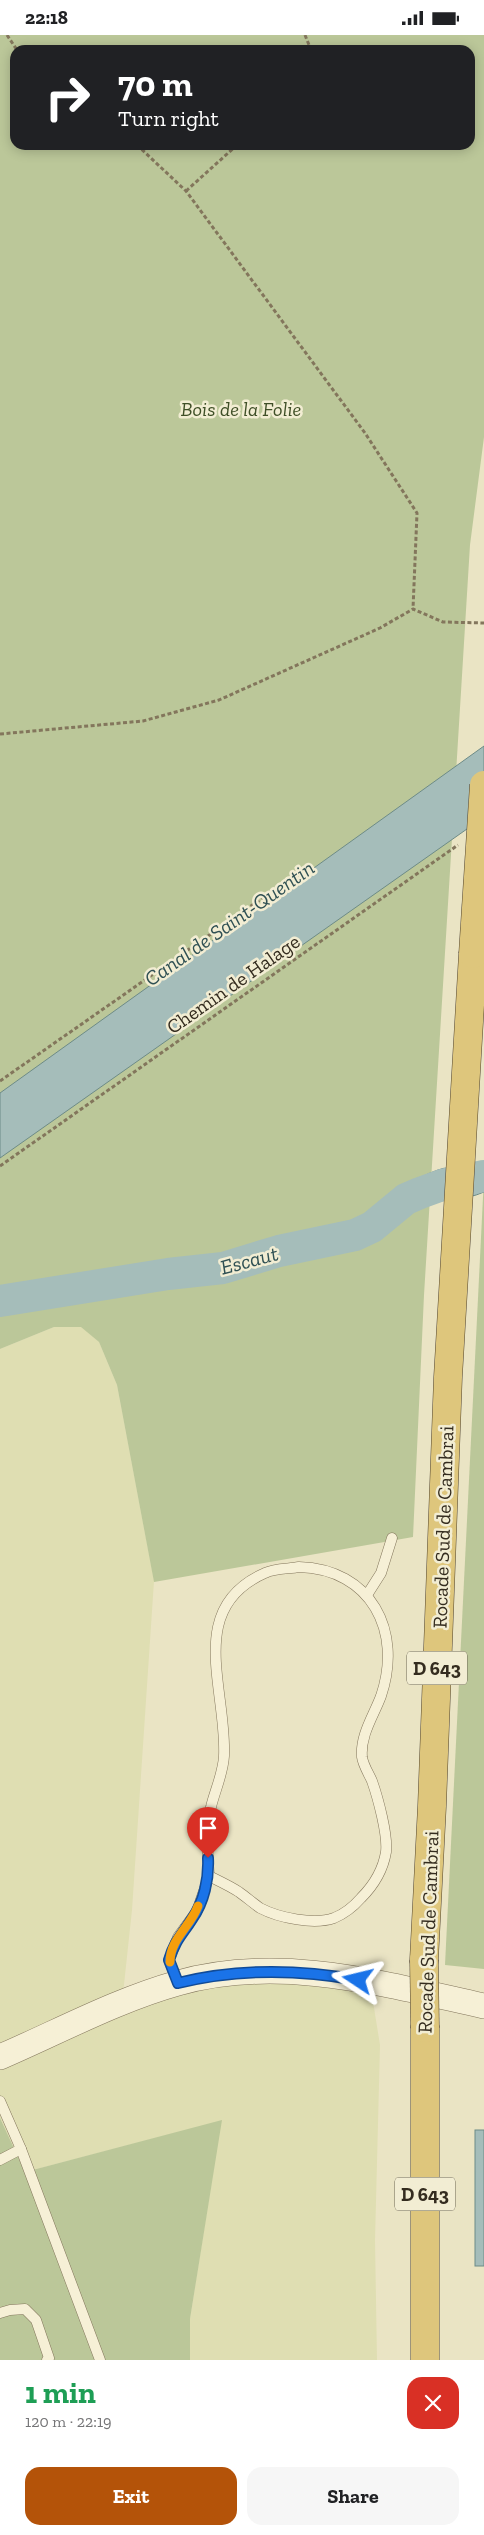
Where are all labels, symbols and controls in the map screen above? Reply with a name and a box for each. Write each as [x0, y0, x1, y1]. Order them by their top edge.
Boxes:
text: 22:18 [25, 6, 68, 29]
text: 70 m [118, 63, 193, 105]
icon: right [35, 65, 100, 130]
text: Turn right [118, 105, 219, 132]
park label: Bois de la Folie [181, 397, 301, 421]
water label: Canal de Saint-Quentin [139, 855, 319, 991]
street label: Chemin de Halage [162, 929, 304, 1039]
water label: Escaut [217, 1240, 281, 1280]
street label: Rocade Sud de Cambrai [427, 1425, 459, 1629]
road number: D 643 [407, 1651, 467, 1685]
pin [187, 1807, 229, 1858]
icon: arrive [194, 1814, 222, 1842]
street label: Rocade Sud de Cambrai [412, 1830, 444, 2034]
position arrow [331, 1953, 383, 2005]
road number: D 643 [395, 2177, 455, 2211]
text: 1 min [25, 2375, 96, 2411]
button: close [407, 2377, 459, 2429]
text: 120 m · 22:19 [25, 2412, 112, 2431]
button: Exit [25, 2467, 237, 2525]
button: Share [247, 2467, 459, 2525]

